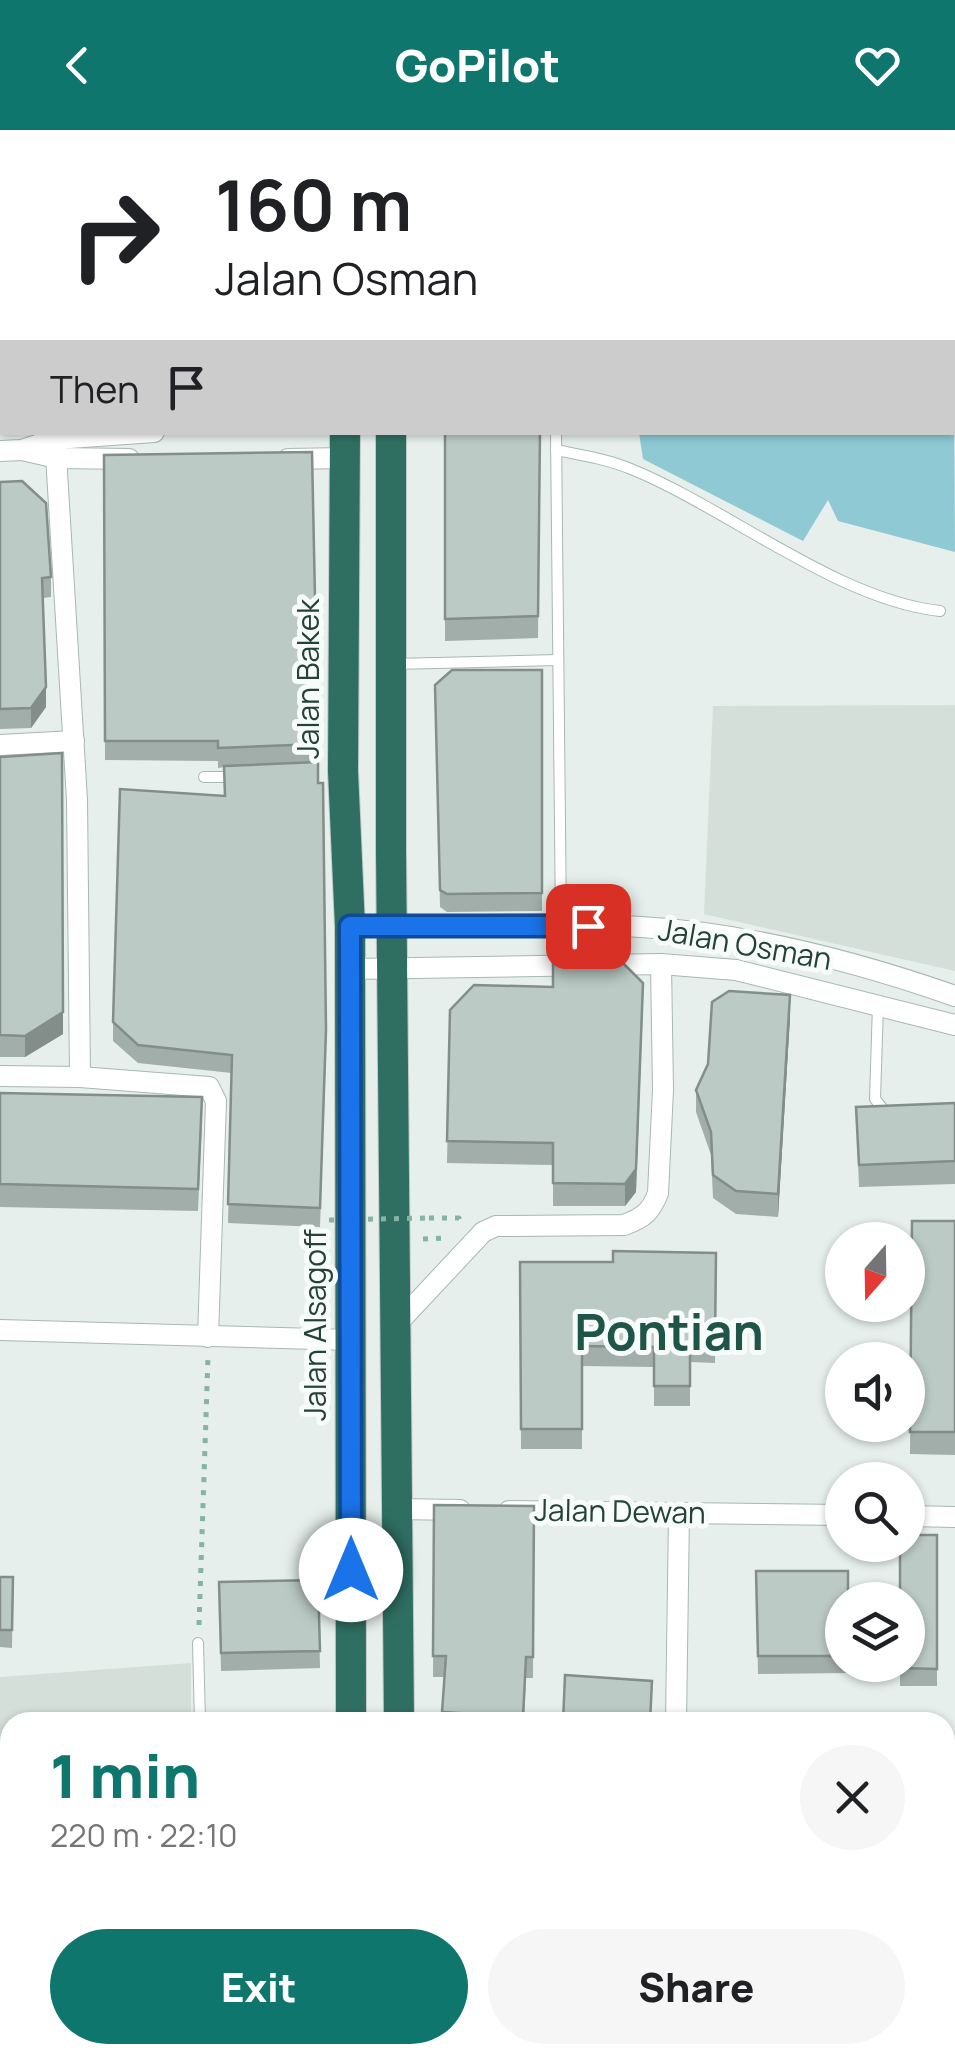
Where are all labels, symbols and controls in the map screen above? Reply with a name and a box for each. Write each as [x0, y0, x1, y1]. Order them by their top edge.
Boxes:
text: GoPilot [395, 34, 560, 96]
icon: back [50, 38, 105, 93]
icon: heart [850, 38, 905, 93]
text: 160 m [215, 156, 412, 252]
icon: right [50, 170, 180, 300]
text: Jalan Osman [215, 247, 478, 309]
icon: arrive [159, 360, 214, 415]
text: Then [50, 362, 139, 414]
street label: Jalan Bakek [287, 598, 328, 759]
pin [546, 884, 631, 969]
icon: arrive [561, 899, 616, 954]
street label: Jalan Osman [655, 908, 835, 979]
north arrow [825, 1222, 925, 1322]
map controls [825, 1222, 925, 1682]
street label: Jalan Alsagoff [294, 1229, 335, 1421]
district label: Pontian [574, 1297, 764, 1365]
button: sound [825, 1342, 925, 1442]
button: search [825, 1462, 925, 1562]
street label: Jalan Dewan [534, 1489, 706, 1532]
position arrow [299, 1518, 403, 1622]
button: layers [825, 1582, 925, 1682]
text: 1 min [50, 1734, 200, 1816]
button: close [800, 1745, 905, 1850]
text: 220 m · 22:10 [50, 1813, 238, 1857]
button: Exit [50, 1929, 468, 2044]
button: Share [488, 1929, 905, 2044]

